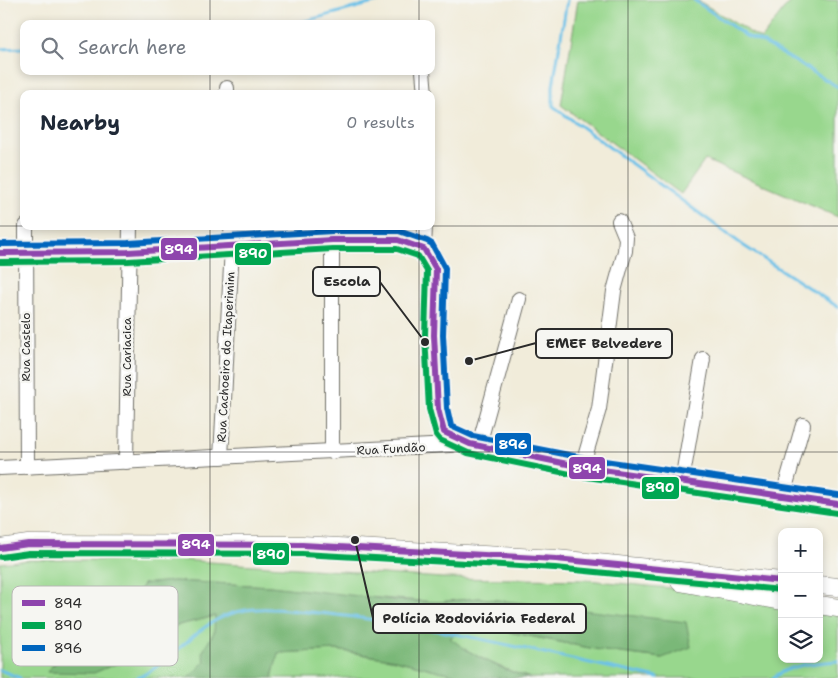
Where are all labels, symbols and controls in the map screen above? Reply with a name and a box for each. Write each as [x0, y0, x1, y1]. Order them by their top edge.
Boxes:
search box [20, 20, 435, 75]
icon: search [38, 34, 66, 62]
text: Search here [78, 35, 187, 60]
text: Nearby [40, 109, 120, 137]
text: 0 results [346, 112, 415, 133]
line badge: 894 [160, 237, 198, 261]
text: 894 [164, 240, 194, 258]
line badge: 890 [234, 242, 272, 266]
text: 890 [238, 244, 268, 262]
callout: Escola [313, 267, 380, 296]
street label: Rua Cachoeiro do Itaperimim [214, 271, 238, 443]
text: Escola [323, 272, 371, 290]
street label: Rua Castelo [18, 312, 34, 382]
street label: Rua Cariacica [119, 317, 135, 396]
callout: EMEF Belvedere [536, 329, 672, 358]
text: EMEF Belvedere [546, 334, 662, 352]
line badge: 896 [494, 432, 532, 456]
text: 896 [498, 435, 528, 453]
street label: Rua Fundão [356, 439, 426, 459]
line badge: 894 [568, 456, 606, 480]
text: 894 [572, 459, 602, 477]
line badge: 890 [641, 476, 680, 500]
text: 890 [645, 478, 675, 496]
map controls [778, 528, 823, 663]
button: + [778, 528, 823, 573]
line badge: 894 [177, 533, 215, 557]
text: 894 [181, 535, 211, 553]
line badge: 890 [252, 542, 290, 566]
text: 890 [256, 545, 286, 563]
button: − [778, 573, 823, 618]
legend [12, 586, 178, 666]
text: 894 [54, 594, 82, 612]
callout: Polícia Rodoviária Federal [373, 604, 586, 633]
text: Polícia Rodoviária Federal [383, 609, 576, 627]
text: 890 [54, 616, 82, 634]
button: layers [778, 618, 823, 663]
text: 896 [54, 639, 82, 657]

